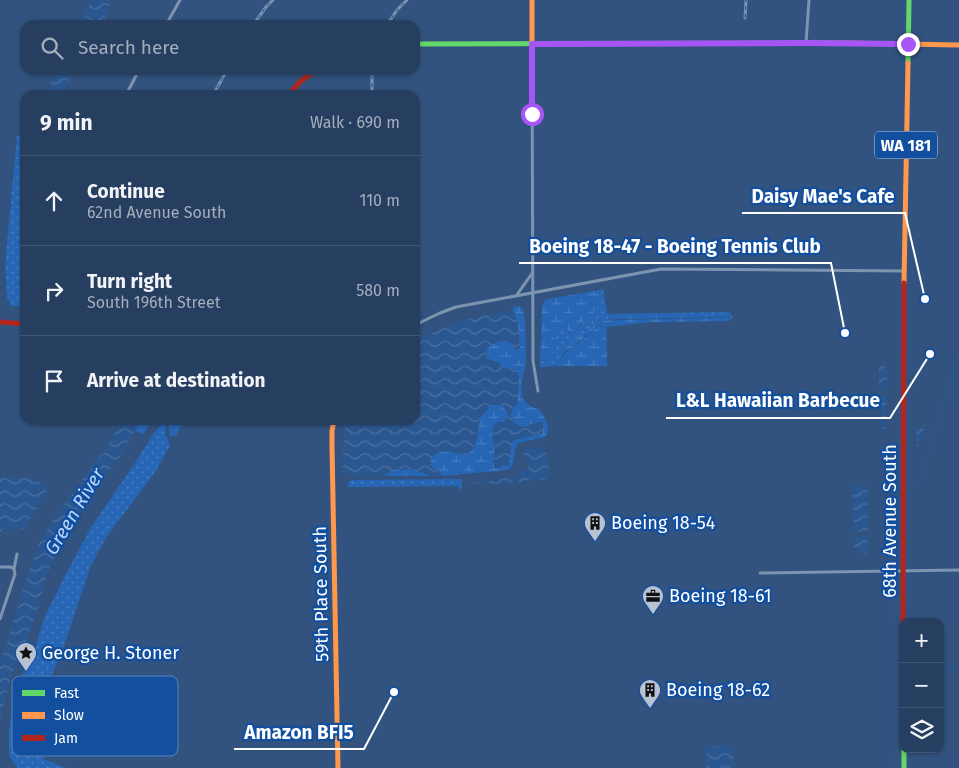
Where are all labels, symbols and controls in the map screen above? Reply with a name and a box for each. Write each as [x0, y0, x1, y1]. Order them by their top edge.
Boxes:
search box [20, 20, 420, 75]
route end [897, 33, 920, 56]
icon: search [38, 34, 66, 62]
text: Search here [78, 36, 179, 59]
route start [521, 103, 544, 126]
text: 9 min [40, 110, 93, 136]
text: Walk · 690 m [310, 113, 400, 132]
road number: WA 181 [875, 132, 937, 158]
callout: Daisy Mae's Cafe [742, 179, 905, 213]
text: Continue [87, 180, 165, 203]
text: Daisy Mae's Cafe [752, 185, 894, 208]
icon: ahead [40, 187, 68, 215]
text: 110 m [359, 191, 400, 210]
text: 62nd Avenue South [87, 203, 226, 222]
callout: Boeing 18-47 - Boeing Tennis Club [519, 229, 831, 263]
text: Boeing 18-47 - Boeing Tennis Club [529, 235, 821, 258]
text: Turn right [87, 270, 172, 293]
icon: right [40, 277, 68, 305]
text: 580 m [356, 281, 400, 300]
text: South 196th Street [87, 293, 220, 312]
icon: arrive [40, 367, 68, 395]
text: Arrive at destination [87, 369, 266, 392]
callout: L&L Hawaiian Barbecue [666, 384, 890, 418]
text: L&L Hawaiian Barbecue [676, 389, 880, 412]
street label: 68th Avenue South [879, 444, 901, 598]
water label: Green River [40, 463, 110, 559]
building icon: Boeing 18-54 [583, 511, 607, 542]
place label: Boeing 18-54 [611, 512, 716, 534]
street label: 59th Place South [309, 526, 333, 662]
office icon: Boeing 18-61 [641, 584, 665, 615]
place label: Boeing 18-61 [669, 585, 772, 607]
map controls [899, 618, 944, 753]
button: + [899, 618, 944, 663]
place icon: George H. Stoner [14, 641, 38, 672]
place label: George H. Stoner [42, 642, 179, 664]
button: − [899, 663, 944, 708]
legend [12, 676, 178, 756]
building icon: Boeing 18-62 [638, 678, 662, 709]
place label: Boeing 18-62 [666, 679, 770, 701]
text: Fast [54, 685, 80, 702]
text: Slow [54, 707, 84, 724]
button: layers [899, 708, 944, 753]
callout: Amazon BFI5 [234, 715, 364, 749]
text: Amazon BFI5 [243, 721, 354, 744]
text: Jam [54, 730, 78, 747]

